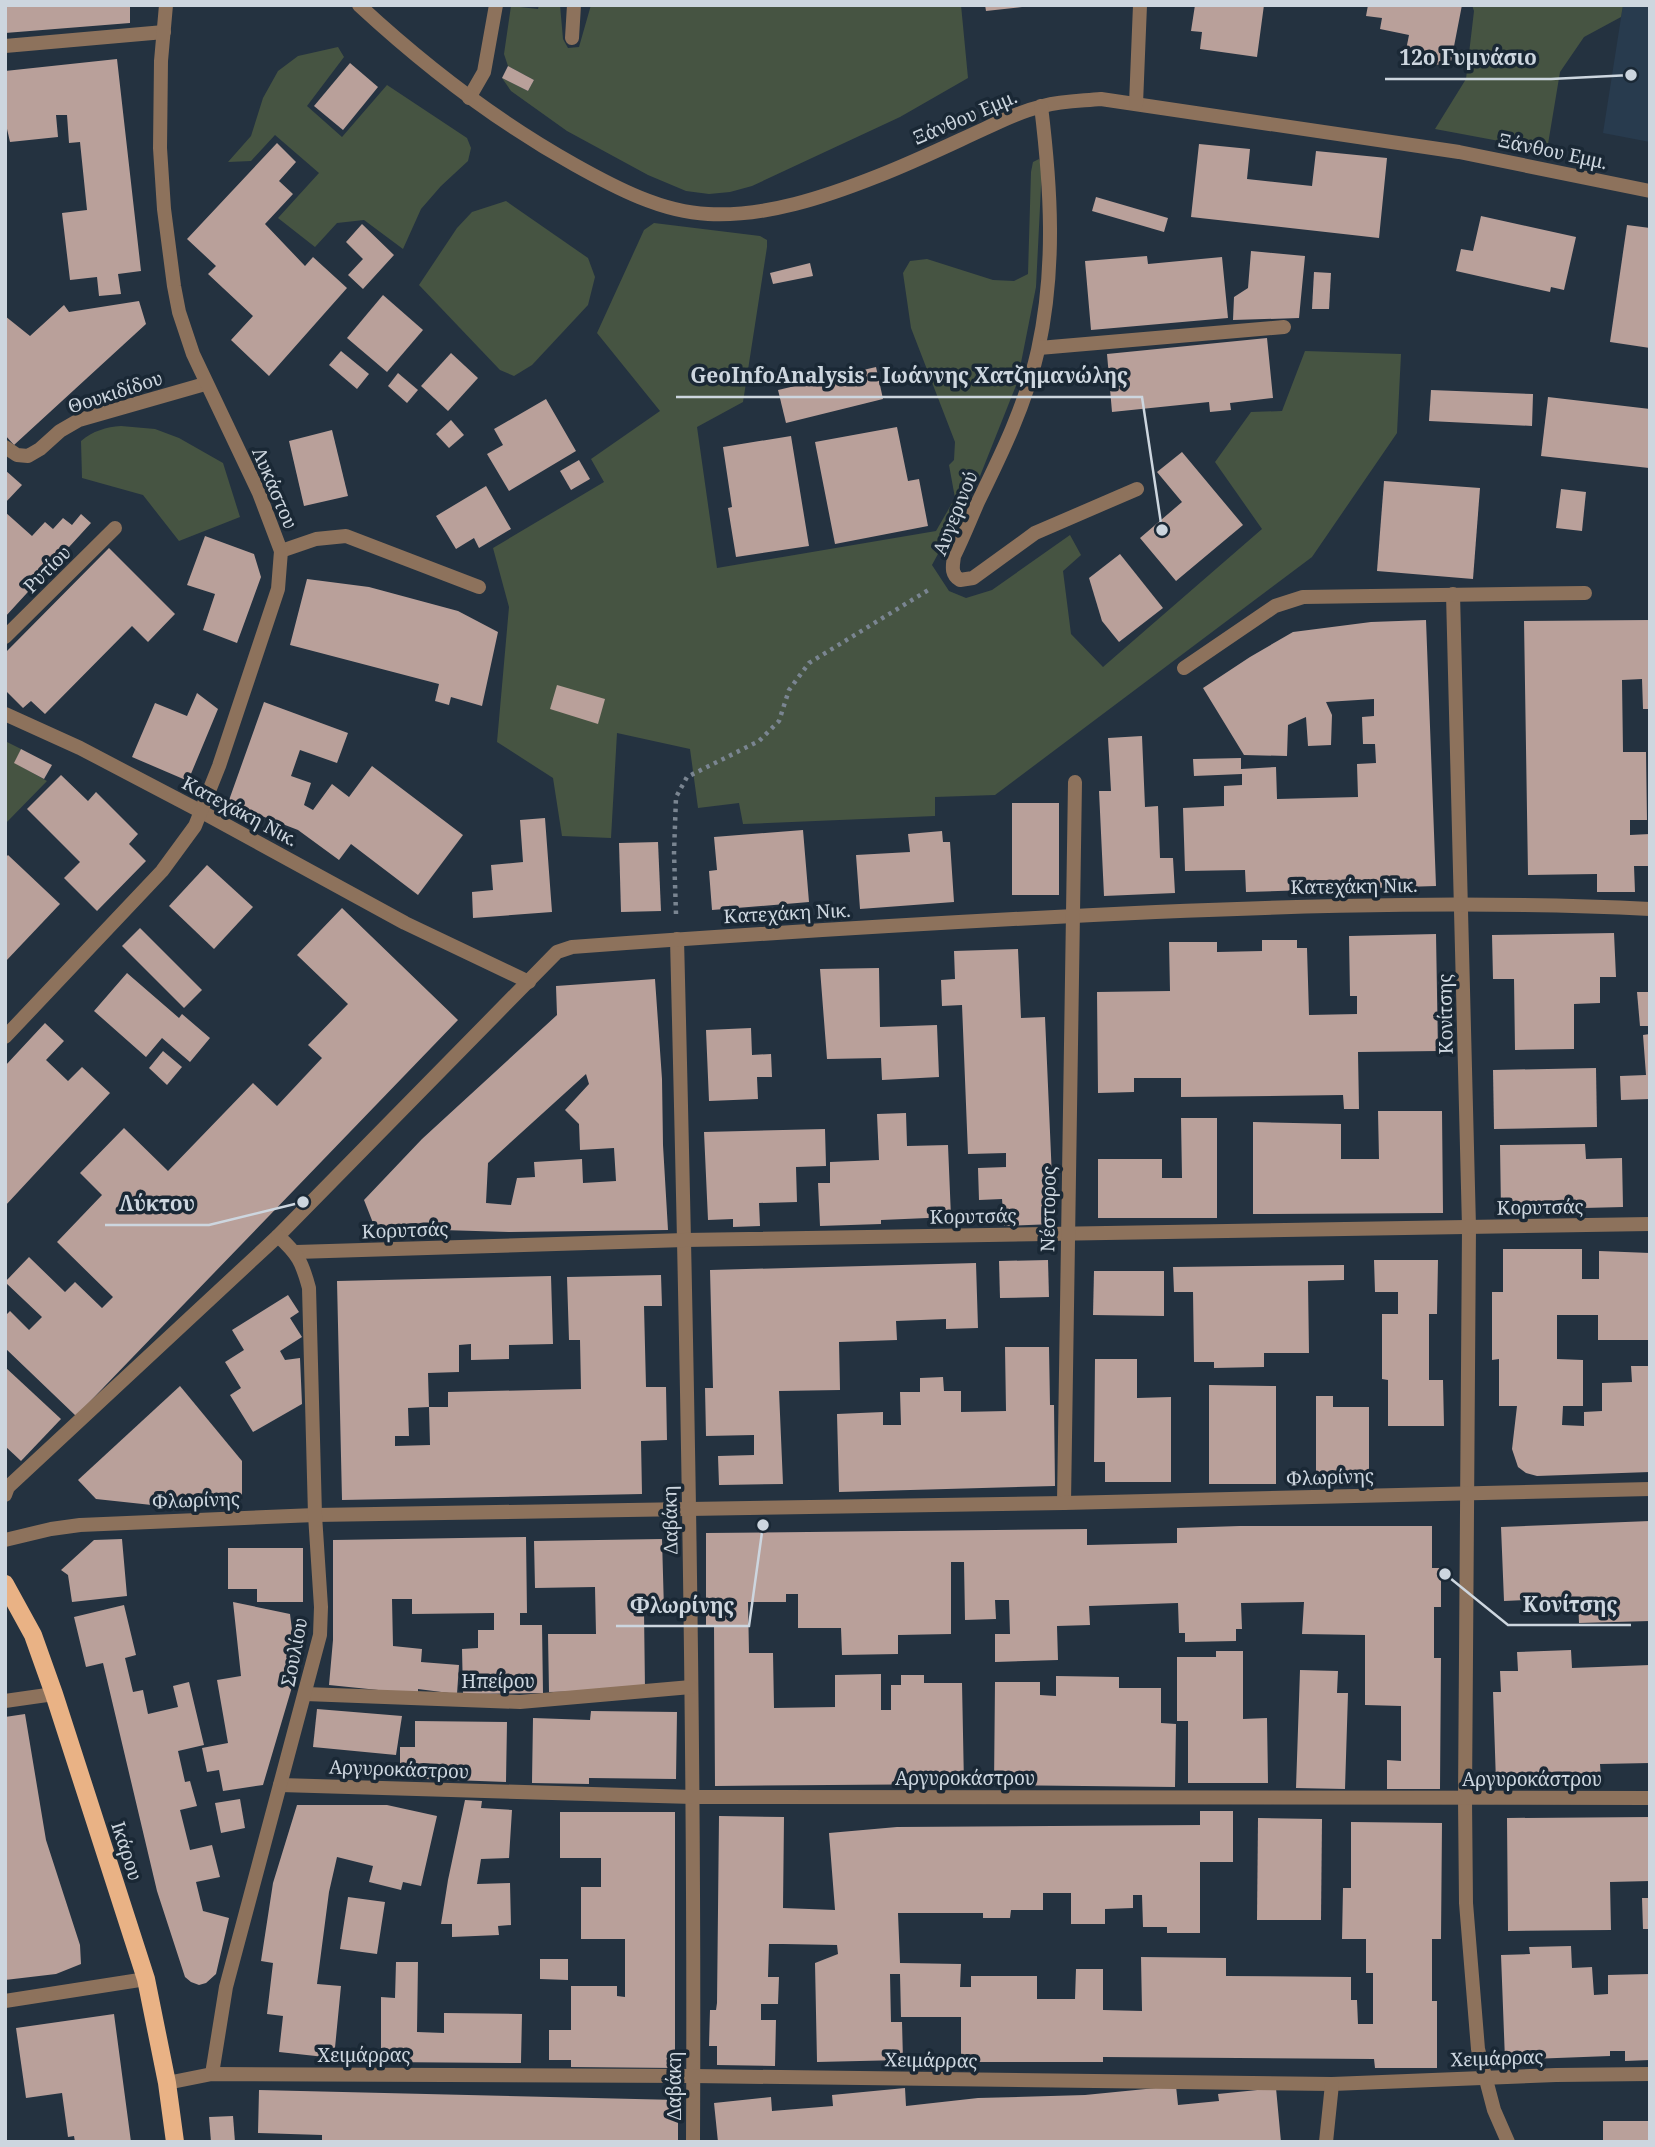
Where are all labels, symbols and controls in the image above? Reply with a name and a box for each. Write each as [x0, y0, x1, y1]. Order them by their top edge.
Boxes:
callout: 12o Γυμνάσιο [1385, 37, 1551, 79]
text: 12o Γυμνάσιο [1399, 43, 1537, 71]
street label: Ξάνθου Εμμ. [909, 83, 1021, 151]
street label: Ξάνθου Εμμ. [1496, 127, 1610, 175]
callout: GeoInfoAnalysis - Ιωάννης Χατζημανώλης [676, 355, 1142, 397]
text: GeoInfoAnalysis - Ιωάννης Χατζημανώλης [690, 361, 1128, 389]
street label: Θουκιδίδου [64, 364, 166, 420]
street label: Λυκάστου [246, 443, 304, 533]
street label: Αυγερινού [926, 467, 984, 559]
street label: Ρυτίου [17, 539, 77, 599]
street label: Κατεχάκη Νικ. [178, 770, 302, 852]
street label: Κατεχάκη Νικ. [1290, 872, 1418, 900]
street label: Κατεχάκη Νικ. [723, 897, 851, 929]
street label: Κονίτσης [1431, 973, 1459, 1055]
street label: Νέστορος [1034, 1166, 1062, 1252]
callout: Λύκτου [105, 1183, 209, 1225]
text: Λύκτου [119, 1189, 195, 1217]
street label: Κορυτσάς [1496, 1193, 1584, 1221]
street label: Κορυτσάς [929, 1202, 1017, 1230]
street label: Κορυτσάς [361, 1215, 449, 1245]
street label: Φλωρίνης [1286, 1462, 1374, 1492]
street label: Φλωρίνης [152, 1485, 240, 1515]
street label: Δαβάκη [656, 1485, 684, 1555]
callout: Κονίτσης [1508, 1583, 1631, 1625]
callout: Φλωρίνης [616, 1584, 749, 1626]
text: Κονίτσης [1523, 1590, 1617, 1618]
text: Φλωρίνης [630, 1591, 734, 1619]
street label: Σουλίου [275, 1615, 313, 1689]
street label: Ηπείρου [461, 1668, 535, 1694]
street label: Αργυροκάστρου [329, 1754, 469, 1784]
street label: Αργυροκάστρου [895, 1765, 1035, 1791]
street label: Αργυροκάστρου [1462, 1766, 1602, 1792]
street label: Ικάρου [105, 1818, 149, 1884]
street label: Χειμάρρας [318, 2042, 410, 2068]
street label: Χειμάρρας [1450, 2043, 1544, 2073]
street label: Χειμάρρας [884, 2046, 978, 2074]
street label: Δαβάκη [661, 2052, 687, 2120]

